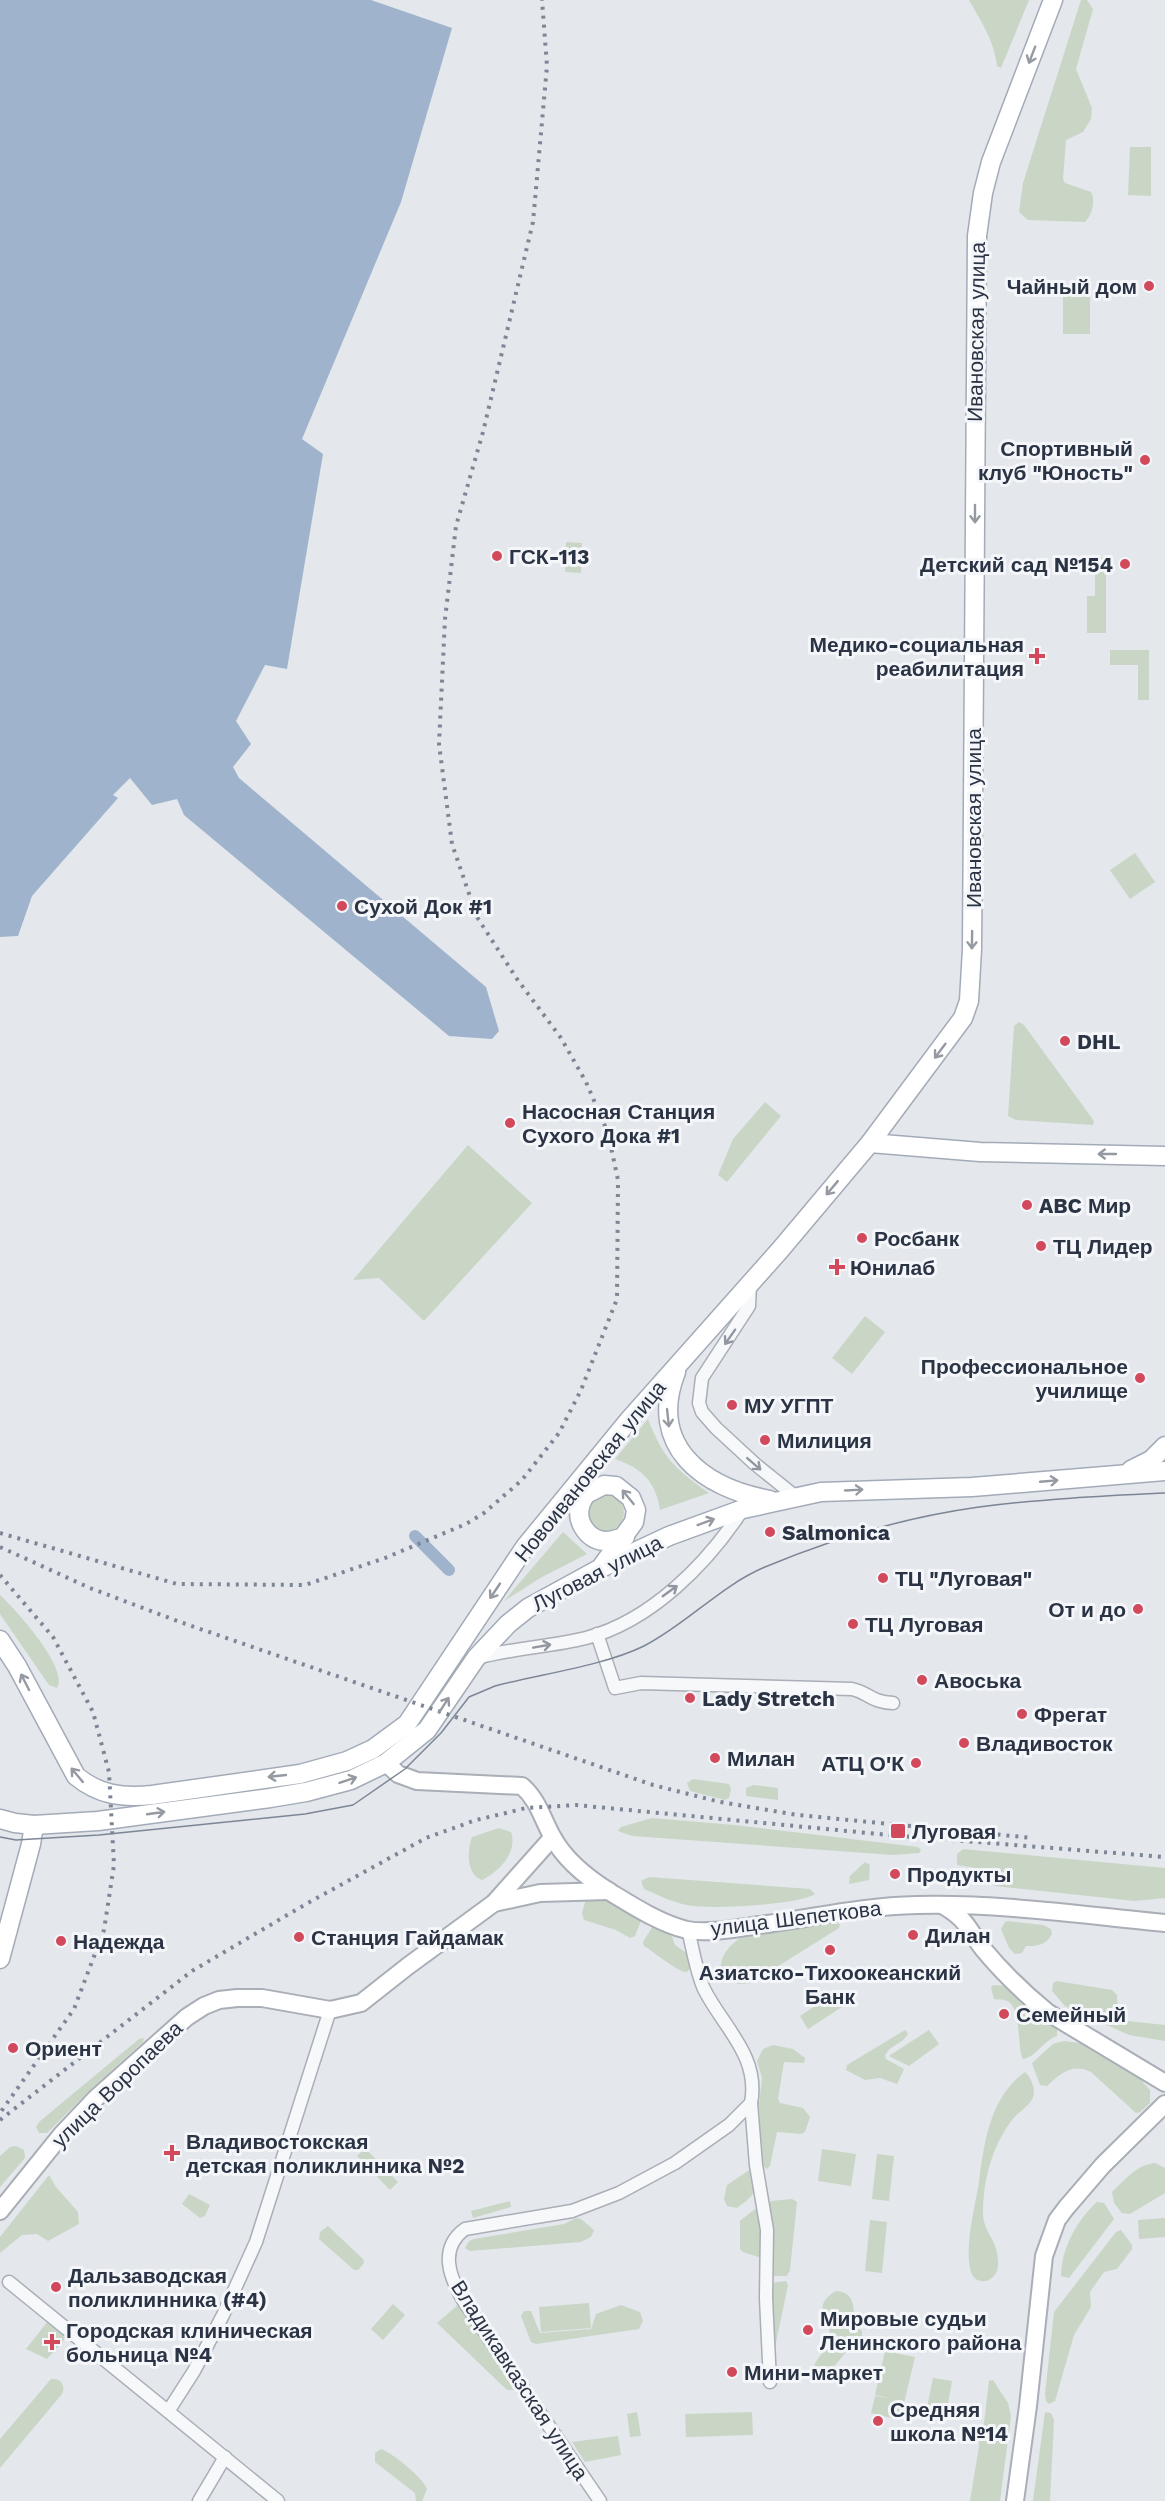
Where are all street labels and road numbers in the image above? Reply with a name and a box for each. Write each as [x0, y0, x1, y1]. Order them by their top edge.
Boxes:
street label: Ивановская улица [962, 241, 990, 422]
street label: Ивановская улица [961, 728, 986, 908]
street label: Новоивановская улица [509, 1375, 671, 1567]
street label: Луговая улица [528, 1529, 666, 1616]
street label: улица Шепеткова [709, 1895, 883, 1941]
street label: улица Воропаева [47, 2015, 188, 2152]
street label: Владикавказская улица [446, 2275, 594, 2485]

